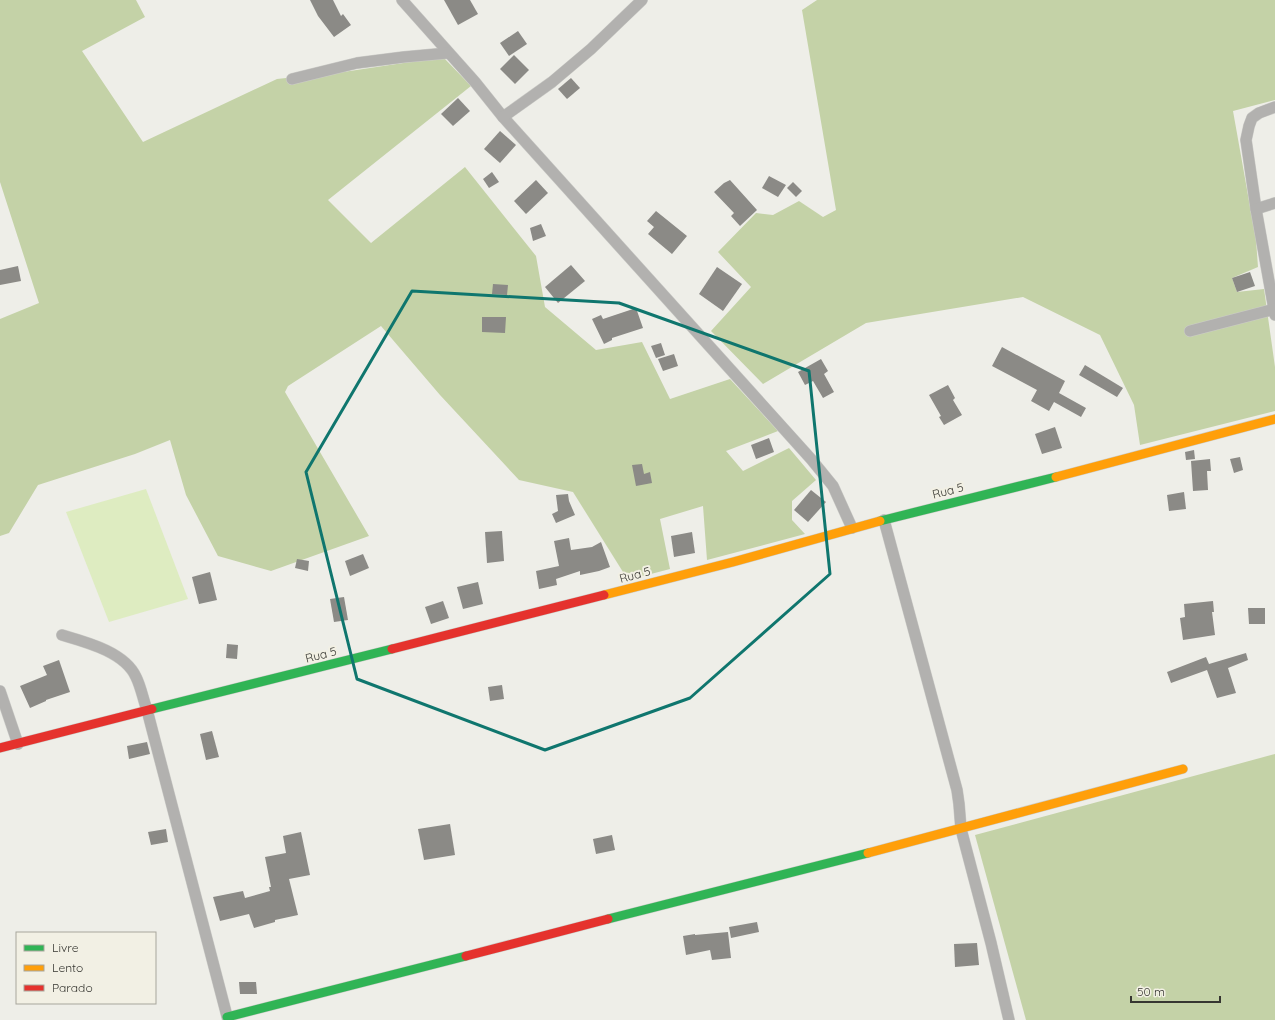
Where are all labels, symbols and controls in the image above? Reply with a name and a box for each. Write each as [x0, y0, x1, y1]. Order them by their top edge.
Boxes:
street label: Rua 5 [931, 479, 965, 502]
street label: Rua 5 [618, 563, 652, 586]
street label: Rua 5 [304, 643, 338, 666]
legend [16, 932, 156, 1004]
text: Livre [52, 940, 79, 955]
text: Lento [52, 960, 83, 975]
scale bar [1131, 978, 1220, 1004]
text: Parado [52, 980, 93, 995]
text: 50 m [1137, 984, 1165, 999]

